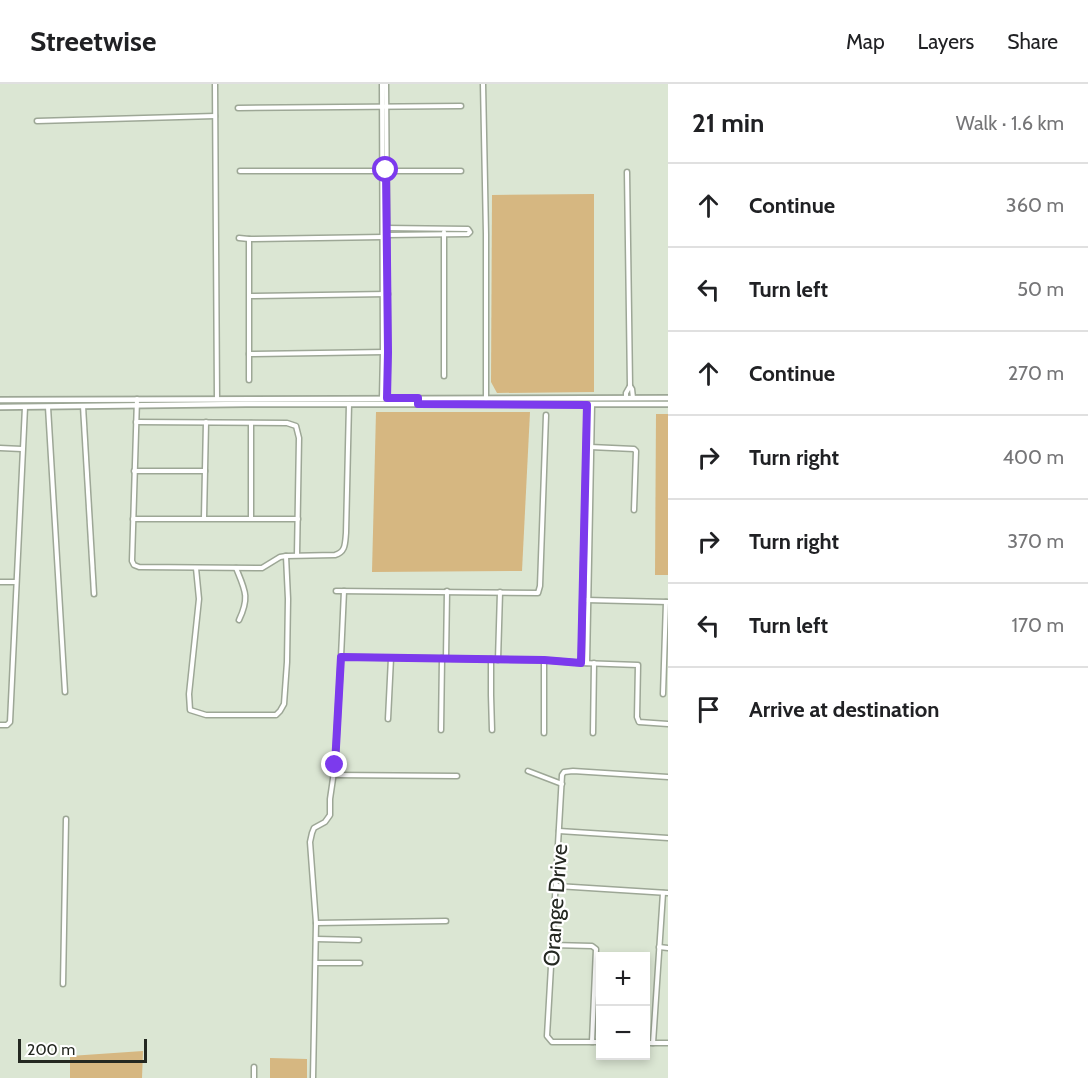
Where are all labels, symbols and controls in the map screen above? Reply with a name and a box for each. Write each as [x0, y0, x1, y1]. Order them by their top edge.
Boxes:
text: Streetwise [30, 24, 156, 58]
text: Map [846, 29, 885, 54]
text: Layers [918, 29, 974, 54]
text: Share [1007, 29, 1058, 54]
text: 21 min [692, 107, 764, 139]
text: Walk · 1.6 km [956, 111, 1064, 135]
route start [372, 156, 398, 182]
icon: ahead [692, 189, 725, 222]
text: Continue [749, 192, 835, 219]
text: 360 m [1006, 193, 1064, 217]
icon: left [692, 273, 725, 306]
text: Turn left [749, 276, 828, 303]
text: 50 m [1017, 277, 1064, 301]
icon: ahead [692, 357, 725, 390]
text: Continue [749, 360, 835, 387]
text: 270 m [1008, 361, 1064, 385]
icon: right [692, 441, 725, 474]
text: Turn right [749, 444, 839, 471]
text: 400 m [1002, 445, 1064, 469]
icon: right [692, 525, 725, 558]
text: Turn right [749, 528, 839, 555]
text: 370 m [1007, 529, 1064, 553]
icon: left [692, 609, 725, 642]
text: Turn left [749, 612, 828, 639]
text: 170 m [1012, 613, 1064, 637]
icon: arrive [692, 693, 725, 726]
text: Arrive at destination [749, 696, 939, 723]
route end [321, 751, 347, 777]
street label: Orange Drive [538, 843, 573, 967]
map controls [596, 952, 650, 1060]
button: + [596, 952, 650, 1006]
button: − [596, 1006, 650, 1060]
scale bar [18, 1036, 147, 1064]
text: 200 m [27, 1040, 75, 1059]

